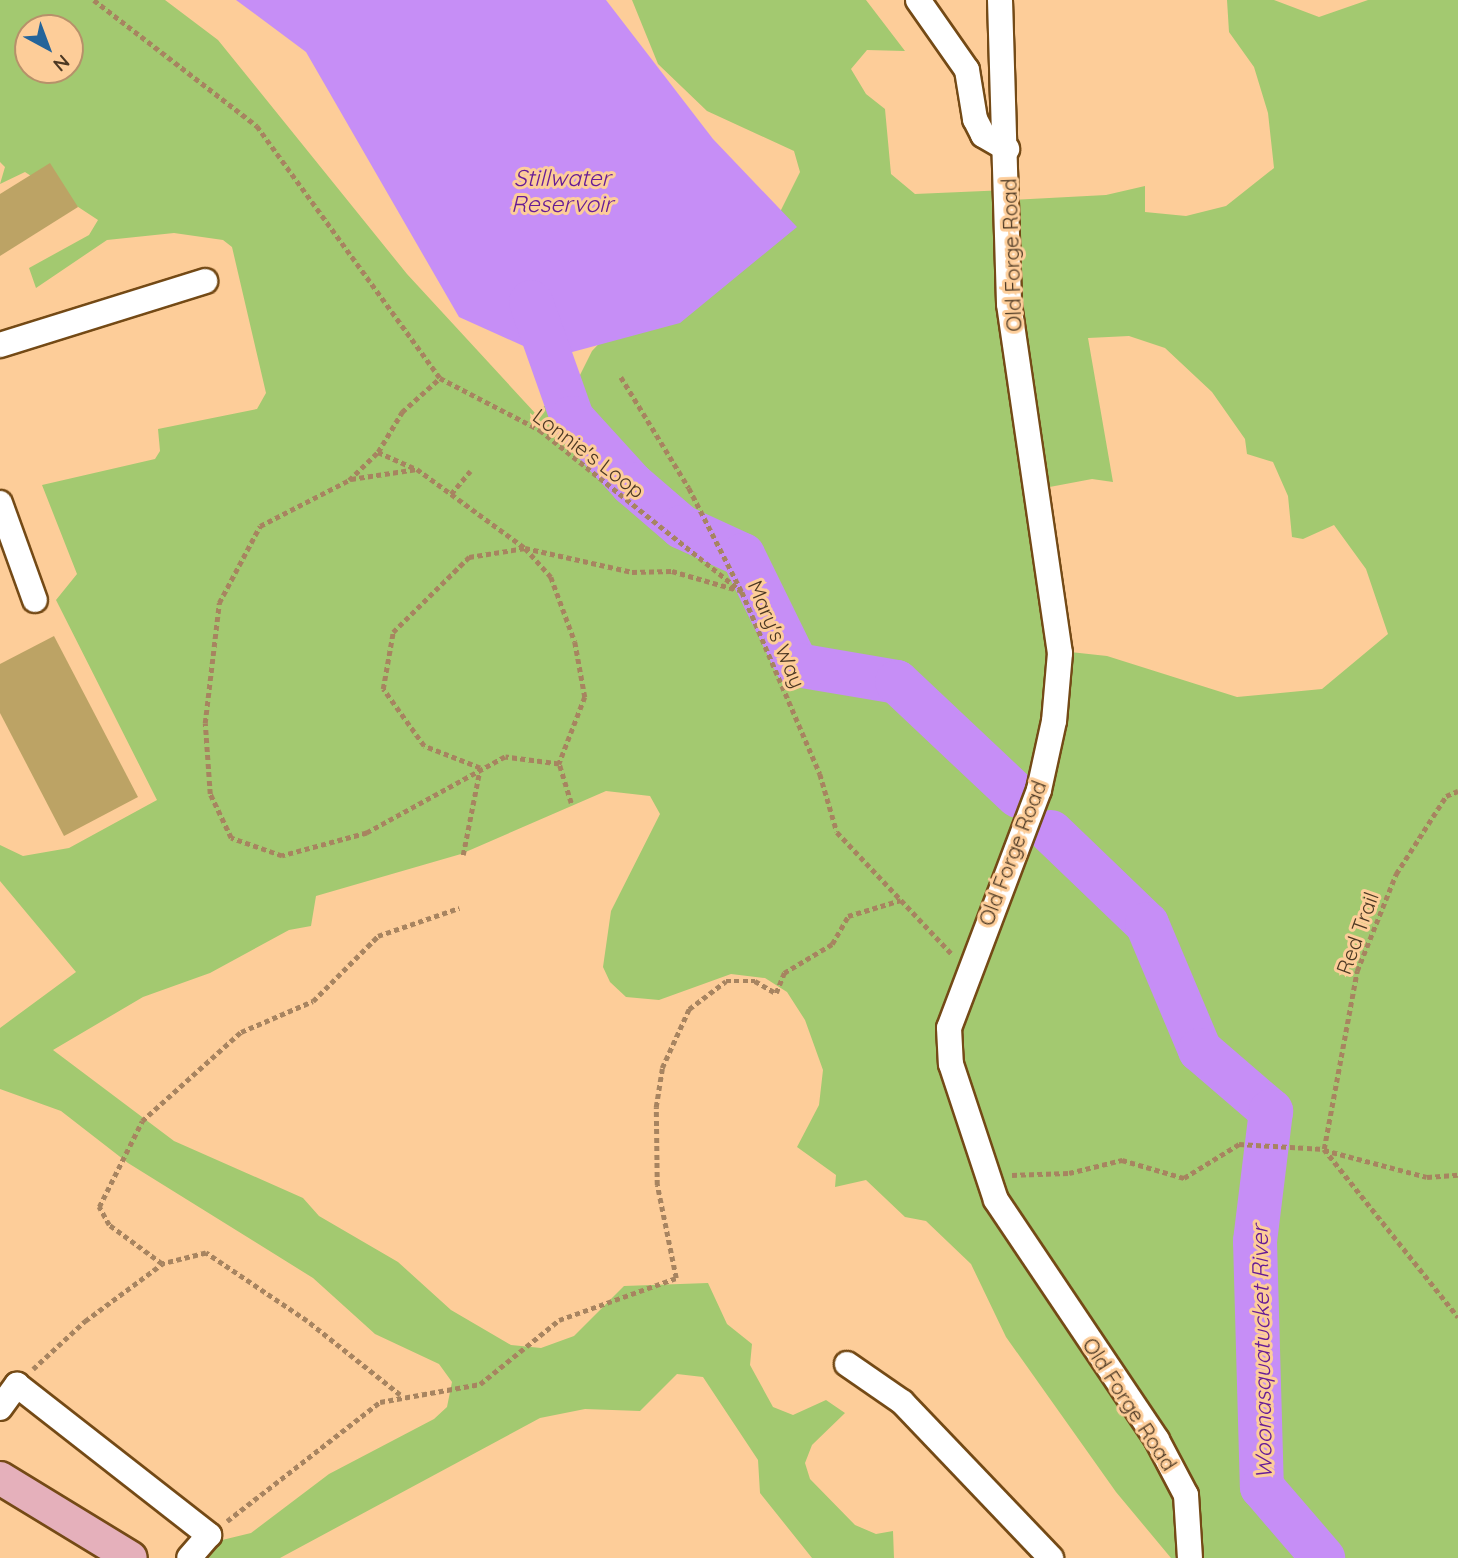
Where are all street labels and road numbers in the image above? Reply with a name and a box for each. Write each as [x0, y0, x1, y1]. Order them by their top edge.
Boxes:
street label: Old Forge Road [996, 178, 1026, 332]
street label: Lonnie's Loop [528, 403, 650, 503]
street label: Mary's Way [743, 576, 811, 692]
street label: Old Forge Road [973, 777, 1051, 929]
street label: Red Trail [1331, 888, 1383, 978]
street label: Old Forge Road [1078, 1333, 1182, 1475]

